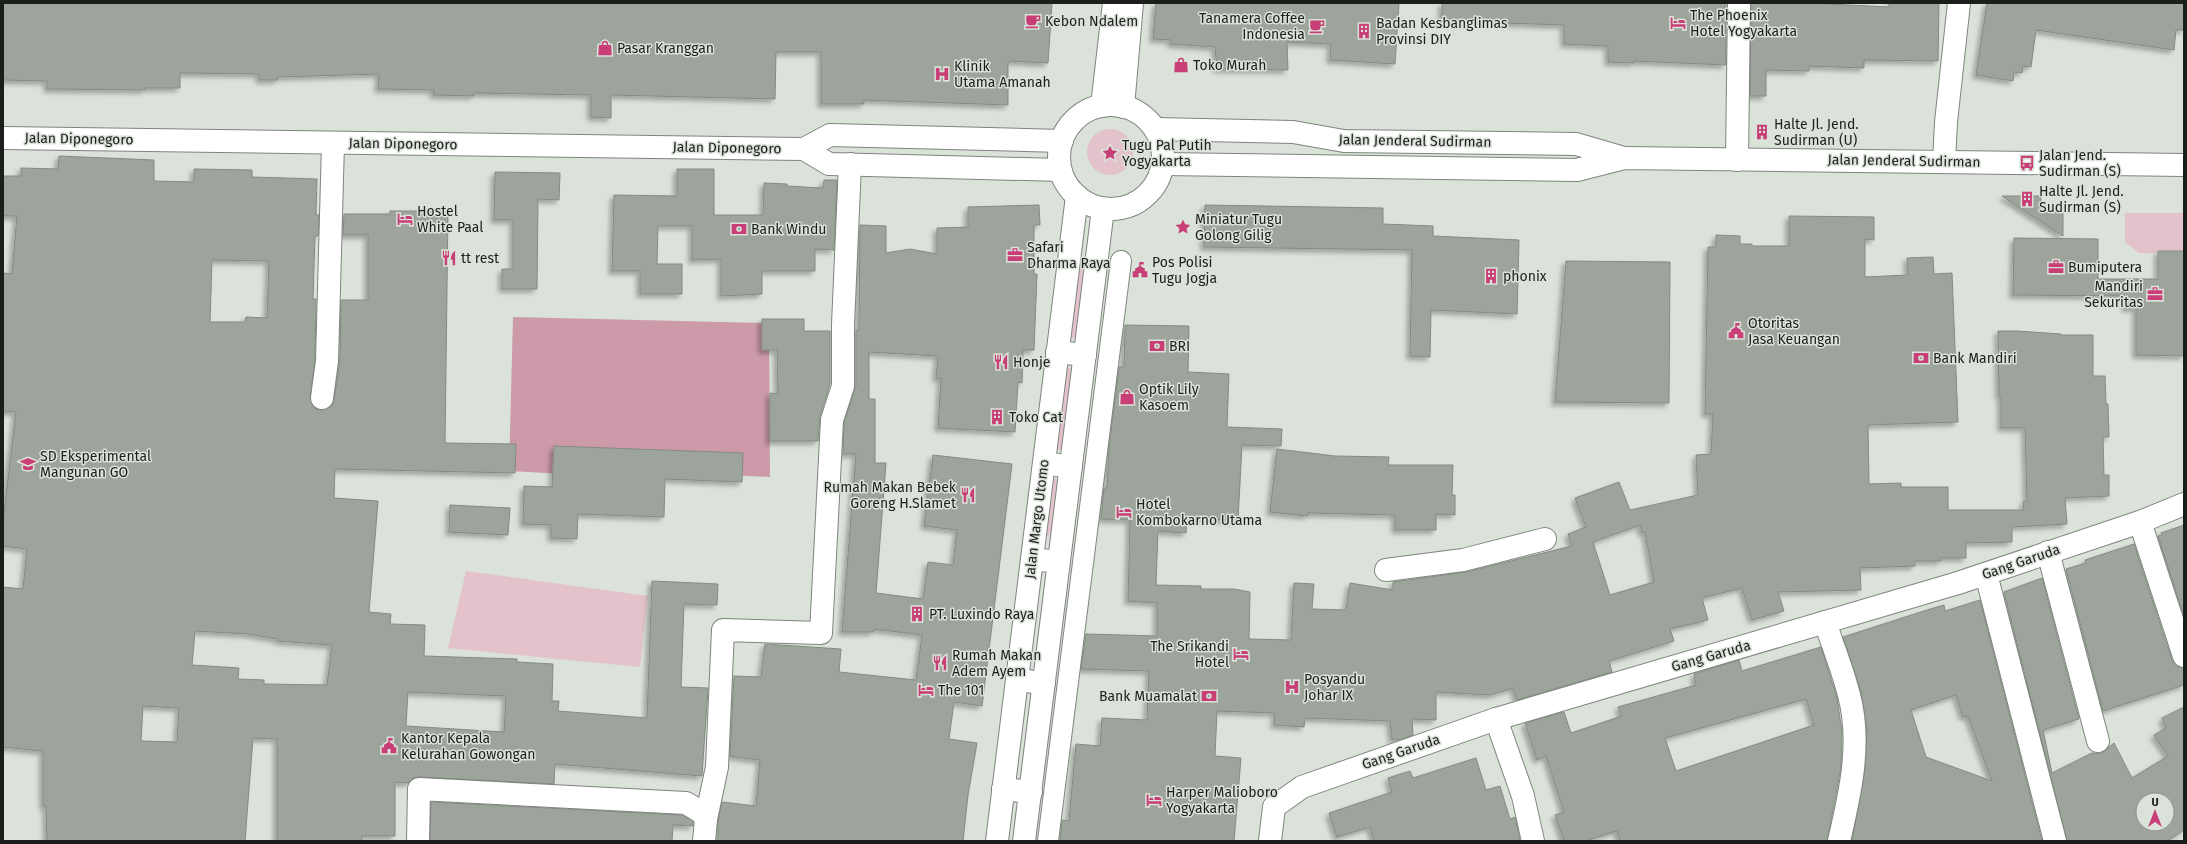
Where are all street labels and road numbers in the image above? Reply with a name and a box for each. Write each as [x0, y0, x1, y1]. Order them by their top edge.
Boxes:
street label: Jalan Diponegoro [24, 130, 134, 148]
street label: Jalan Jenderal Sudirman [1338, 131, 1492, 151]
street label: Jalan Diponegoro [348, 135, 458, 153]
street label: Jalan Diponegoro [672, 139, 782, 157]
street label: Jalan Jenderal Sudirman [1827, 151, 1981, 171]
street label: Jalan Margo Utomo [1021, 458, 1053, 580]
street label: Gang Garuda [1980, 541, 2062, 583]
street label: Gang Garuda [1669, 637, 1753, 675]
street label: Gang Garuda [1360, 731, 1442, 773]

